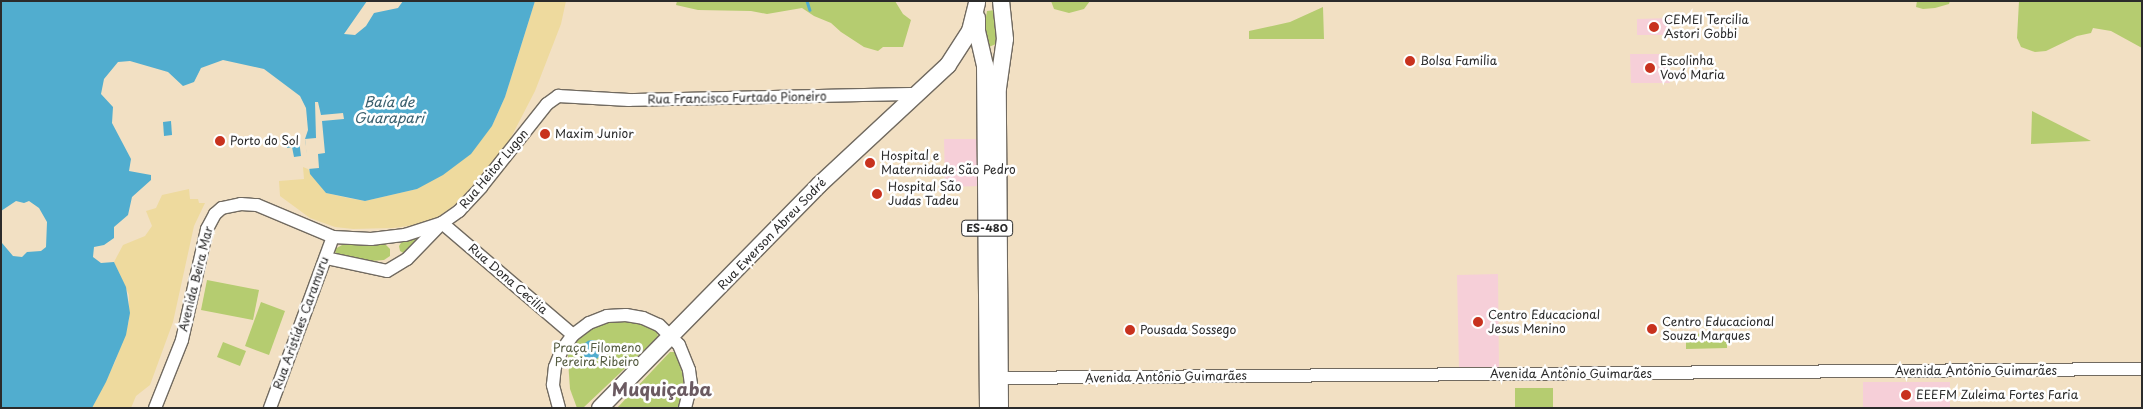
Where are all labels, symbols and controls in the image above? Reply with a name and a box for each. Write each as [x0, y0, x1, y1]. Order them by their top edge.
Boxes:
place label: CEMEI Tercilia Astori Gobbi [1664, 13, 1750, 41]
marker: CEMEI Tercilia Astori Gobbi [1648, 21, 1660, 33]
place label: Bolsa Familia [1420, 54, 1498, 68]
place label: Escolinha Vovó Maria [1660, 54, 1725, 82]
marker: Bolsa Familia [1404, 55, 1416, 67]
marker: Escolinha Vovó Maria [1644, 62, 1656, 74]
street label: Rua Francisco Furtado Pioneiro [646, 89, 828, 107]
water label: Baía de Guarapari [354, 94, 424, 126]
street label: Rua Heitor Lugon [456, 126, 532, 212]
place label: Maxim Junior [555, 127, 635, 141]
marker: Maxim Junior [539, 128, 551, 140]
place label: Porto do Sol [230, 134, 300, 148]
marker: Porto do Sol [214, 135, 226, 147]
place label: Hospital e Maternidade São Pedro [881, 149, 1016, 177]
marker: Hospital e Maternidade São Pedro [863, 156, 877, 170]
street label: Rua Ewerson Abreu Sodré [715, 175, 829, 293]
place label: Hospital São Judas Tadeu [888, 180, 961, 208]
marker: Hospital São Judas Tadeu [870, 187, 884, 201]
road number: ES-480 [961, 220, 1013, 237]
street label: Avenida Beira Mar [176, 225, 216, 333]
street label: Rua Dona Cecilia [465, 241, 551, 317]
street label: Rua Aristídes Caramuru [270, 254, 332, 392]
place label: Centro Educacional Jesus Menino [1488, 308, 1600, 336]
place label: Centro Educacional Souza Marques [1662, 315, 1774, 343]
marker: Centro Educacional Jesus Menino [1472, 316, 1484, 328]
place label: Pousada Sossego [1140, 323, 1237, 337]
marker: Centro Educacional Souza Marques [1646, 323, 1658, 335]
marker: Pousada Sossego [1124, 324, 1136, 336]
park label: Praça Filomeno Pereira Ribeiro [553, 341, 641, 369]
street label: Avenida Antônio Guimarães [1895, 364, 2057, 378]
street label: Avenida Antônio Guimarães [1490, 367, 1652, 381]
street label: Avenida Antônio Guimarães [1085, 368, 1247, 386]
district label: Muquiçaba [612, 378, 712, 400]
place label: EEEFM Zuleima Fortes Faria [1916, 388, 2081, 402]
marker: EEEFM Zuleima Fortes Faria [1900, 389, 1912, 401]

